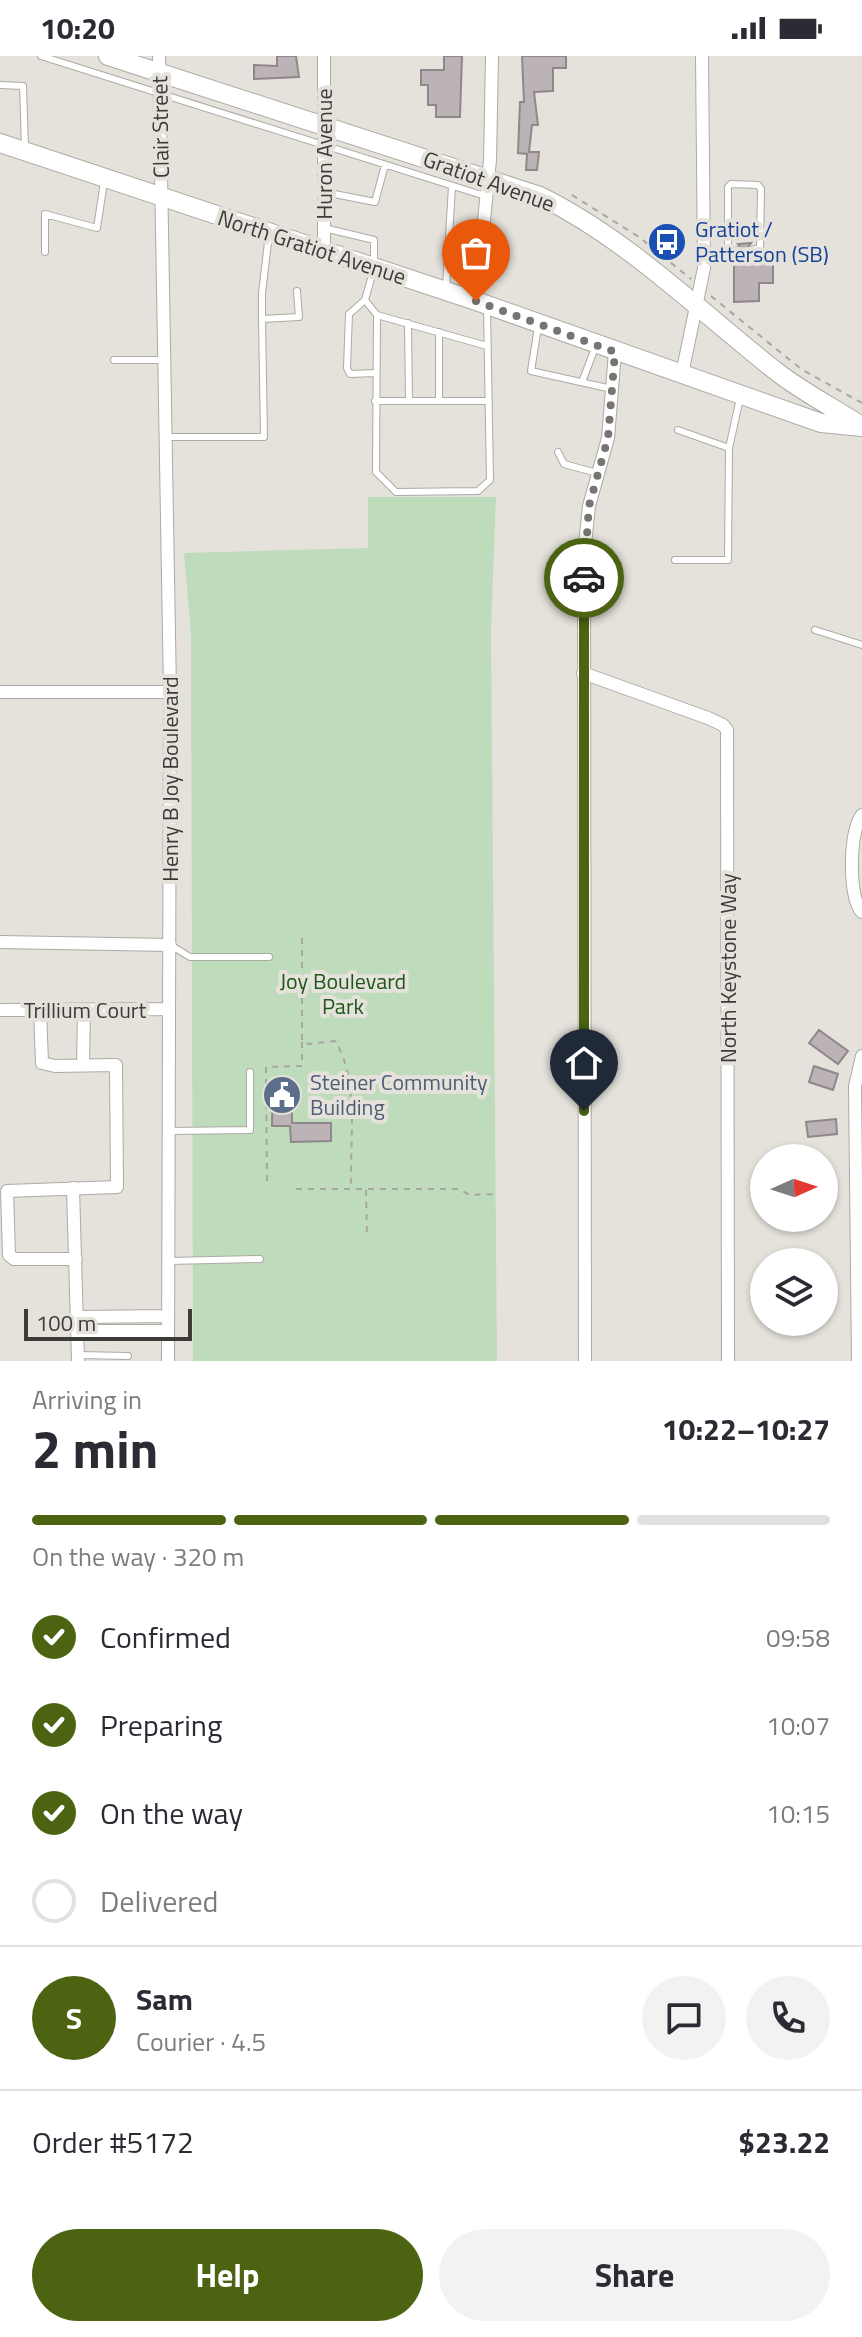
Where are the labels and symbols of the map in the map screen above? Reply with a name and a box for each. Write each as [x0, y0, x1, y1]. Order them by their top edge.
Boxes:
street label: Clair Street [142, 75, 178, 178]
street label: Huron Avenue [307, 88, 341, 220]
street label: Gratiot Avenue [419, 141, 559, 221]
street label: North Gratiot Avenue [214, 201, 410, 293]
place label: Gratiot / Patterson (SB) [695, 212, 829, 271]
pin [442, 219, 510, 301]
bus stop icon: Gratiot / Patterson (SB) [646, 221, 688, 263]
courier [544, 538, 624, 618]
street label: Henry B Joy Boulevard [153, 676, 187, 882]
street label: North Keystone Way [711, 873, 745, 1063]
park label: Joy Boulevard Park [280, 964, 406, 1023]
street label: Trillium Court [24, 993, 146, 1027]
pin [550, 1029, 618, 1111]
place label: Steiner Community Building [310, 1065, 488, 1124]
public building icon: Steiner Community Building [261, 1074, 303, 1116]
north arrow [750, 1144, 838, 1232]
scale bar [24, 1305, 192, 1341]

